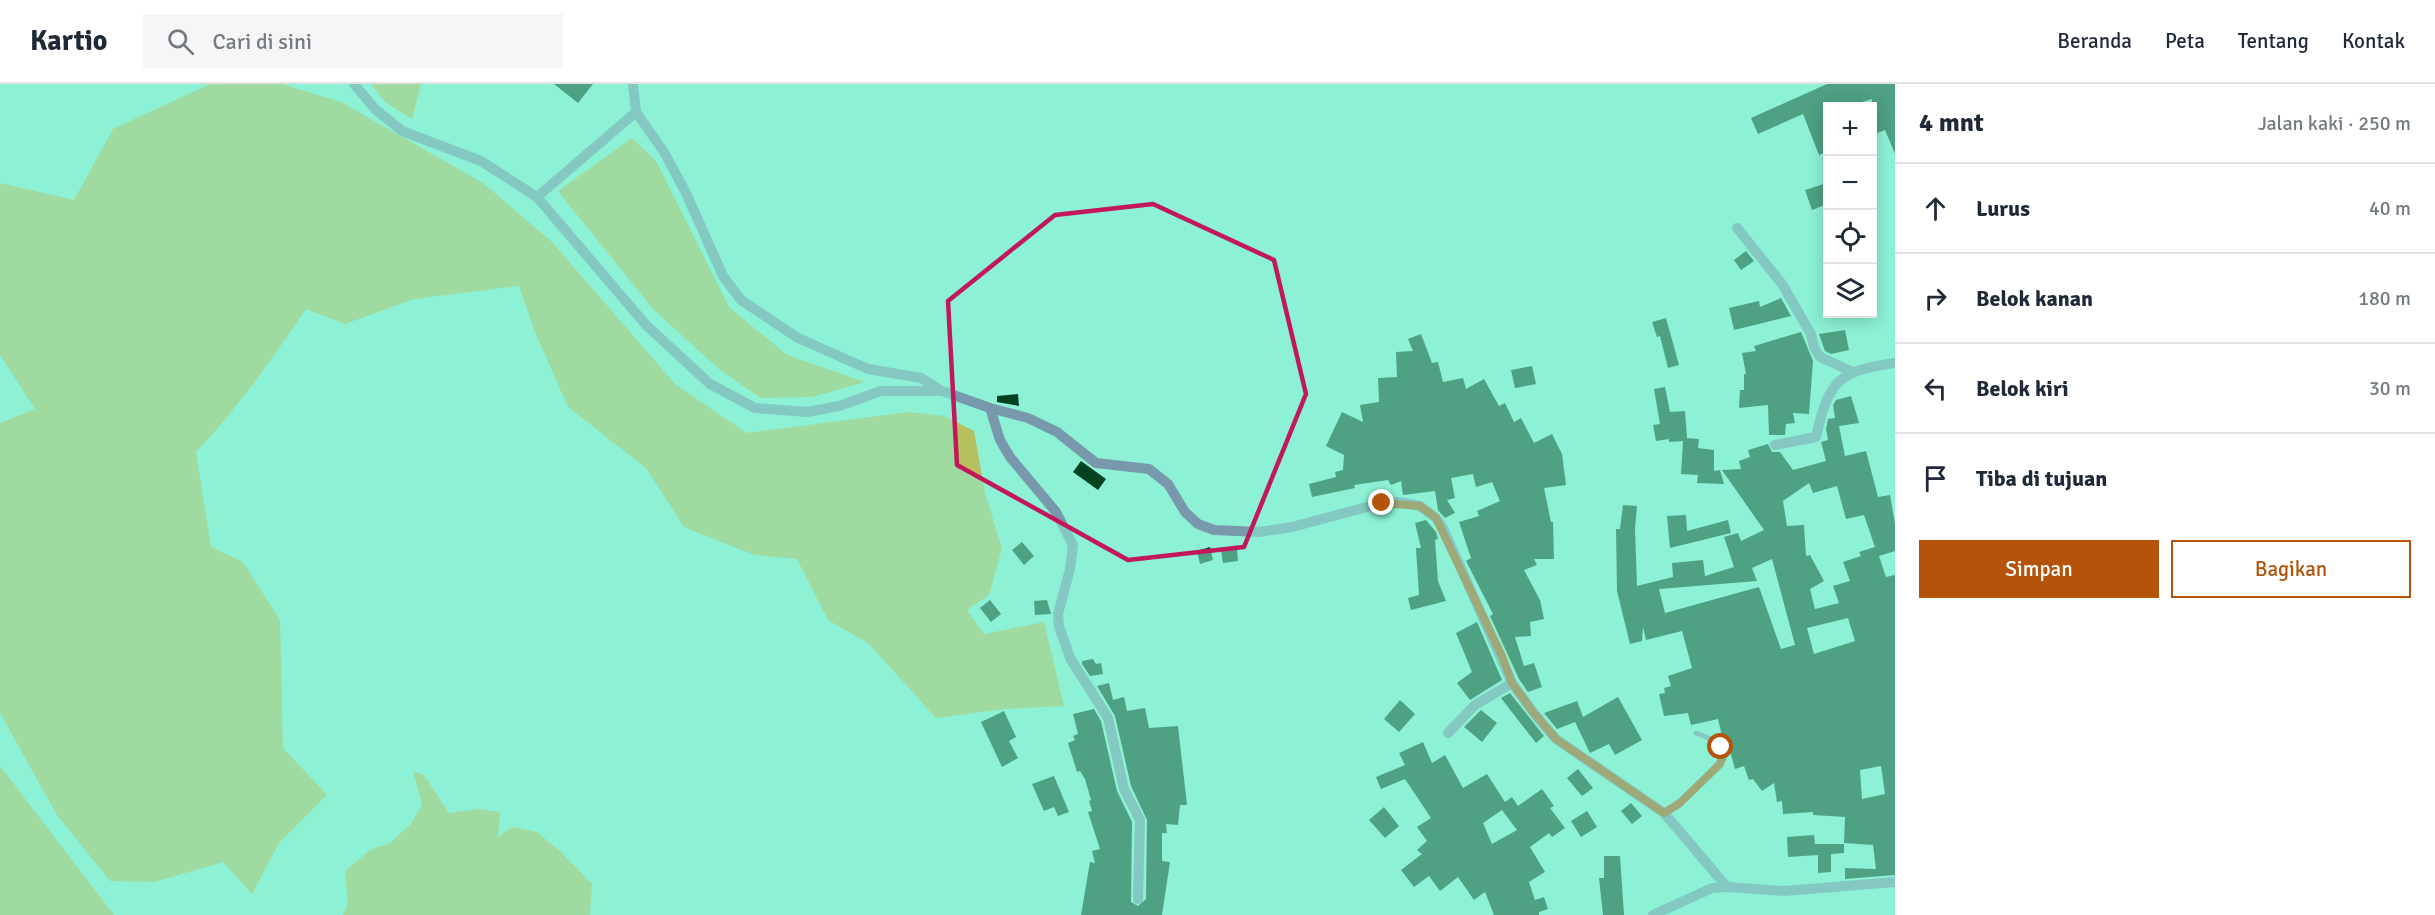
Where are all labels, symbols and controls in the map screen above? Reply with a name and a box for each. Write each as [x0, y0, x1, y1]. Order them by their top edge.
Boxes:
search box [143, 14, 563, 68]
text: Kartio [30, 24, 107, 58]
icon: search [164, 25, 197, 58]
text: Cari di sini [212, 28, 312, 55]
text: Beranda [2057, 28, 2132, 54]
text: Peta [2165, 28, 2205, 54]
text: Tentang [2238, 28, 2309, 54]
text: Kontak [2342, 28, 2405, 54]
map controls [1823, 102, 1877, 318]
button: + [1823, 102, 1877, 156]
text: 4 mnt [1919, 107, 1984, 139]
text: Jalan kaki · 250 m [2258, 111, 2411, 136]
button: − [1823, 156, 1877, 210]
icon: ahead [1919, 192, 1952, 225]
text: Lurus [1976, 195, 2030, 222]
text: 40 m [2369, 196, 2411, 221]
button: locate [1823, 210, 1877, 264]
button: layers [1823, 264, 1877, 318]
icon: right [1919, 282, 1952, 315]
text: Belok kanan [1976, 285, 2093, 312]
text: 180 m [2358, 286, 2411, 311]
icon: left [1919, 372, 1952, 405]
text: Belok kiri [1976, 375, 2069, 402]
text: 30 m [2369, 376, 2411, 401]
icon: arrive [1919, 462, 1952, 495]
text: Tiba di tujuan [1976, 465, 2107, 492]
route end [1368, 489, 1394, 515]
button: Simpan [1919, 540, 2159, 598]
button: Bagikan [2171, 540, 2411, 598]
route start [1707, 733, 1733, 759]

